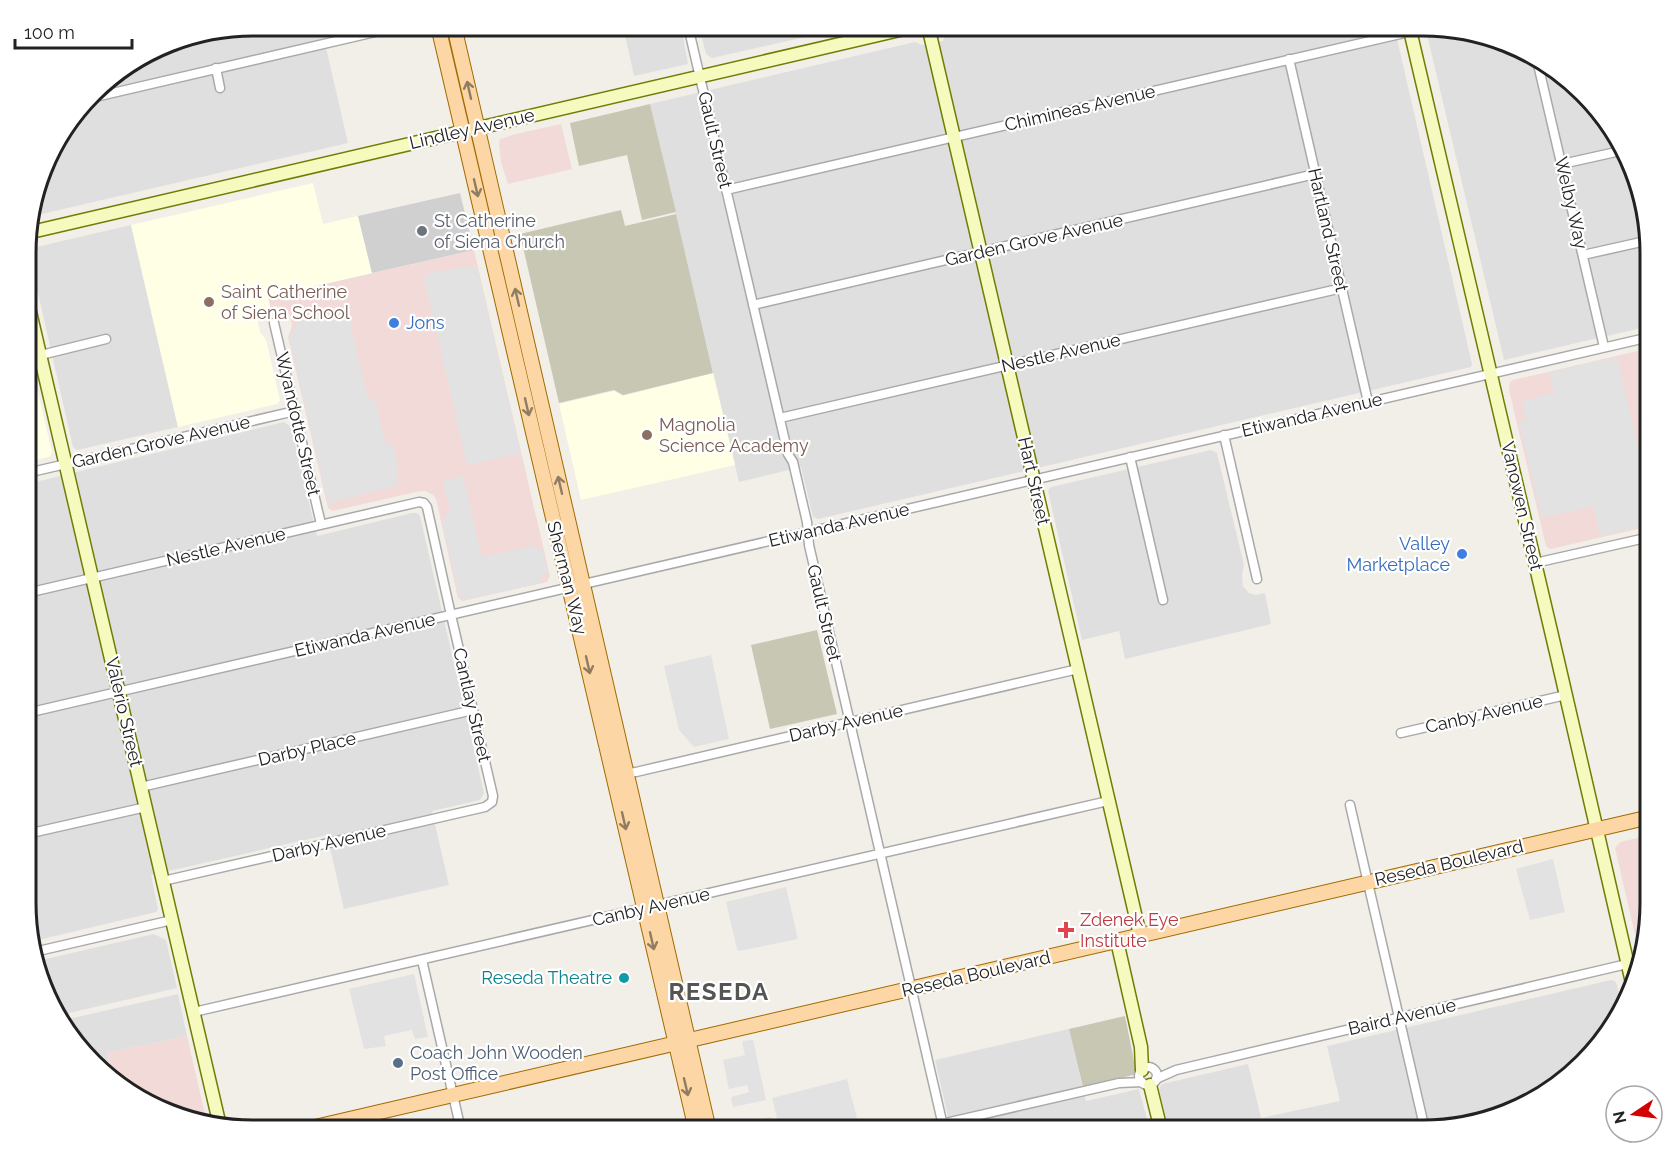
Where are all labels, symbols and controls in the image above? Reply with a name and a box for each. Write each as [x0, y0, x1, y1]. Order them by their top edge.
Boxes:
scale bar [15, 12, 132, 50]
text: 100 m [24, 22, 75, 43]
one-way arrow [463, 80, 474, 100]
street label: Chimineas Avenue [1002, 80, 1158, 135]
street label: Gault Street [694, 89, 737, 190]
street label: Lindley Avenue [407, 104, 537, 153]
street label: Welby Way [1551, 155, 1592, 251]
street label: Hartland Street [1304, 166, 1353, 294]
one-way arrow [471, 178, 482, 197]
street label: Garden Grove Avenue [943, 209, 1125, 270]
place label: St Catherine of Siena Church [434, 210, 565, 252]
marker: St Catherine of Siena Church [415, 224, 429, 238]
place label: Saint Catherine of Siena School [221, 281, 350, 323]
one-way arrow [510, 288, 522, 307]
marker: Saint Catherine of Siena School [202, 295, 216, 309]
place label: Jons [406, 312, 445, 333]
marker: Jons [387, 316, 401, 330]
street label: Nestle Avenue [999, 328, 1123, 376]
street label: Wyandotte Street [272, 350, 325, 498]
street label: Etiwanda Avenue [1240, 388, 1385, 441]
one-way arrow [522, 396, 533, 416]
street label: Garden Grove Avenue [70, 411, 252, 472]
place label: Magnolia Science Academy [659, 414, 809, 456]
marker: Magnolia Science Academy [640, 428, 654, 442]
street label: Hart Street [1014, 435, 1055, 527]
street label: Vanowen Street [1497, 439, 1548, 572]
one-way arrow [553, 475, 565, 494]
street label: Etiwanda Avenue [767, 498, 912, 551]
street label: Sherman Way [543, 519, 592, 637]
street label: Nestle Avenue [164, 522, 288, 570]
place label: Valley Marketplace [1346, 533, 1450, 575]
marker: Valley Marketplace [1455, 547, 1469, 561]
street label: Gault Street [803, 562, 846, 663]
street label: Etiwanda Avenue [293, 608, 438, 661]
street label: Cantlay Street [449, 646, 496, 764]
street label: Valerio Street [102, 655, 147, 769]
one-way arrow [582, 655, 594, 674]
street label: Canby Avenue [1423, 690, 1545, 737]
street label: Darby Avenue [787, 699, 905, 746]
street label: Darby Place [256, 727, 358, 770]
one-way arrow [619, 812, 631, 831]
street label: Darby Avenue [270, 819, 388, 866]
street label: Reseda Boulevard [1373, 835, 1525, 890]
street label: Canby Avenue [590, 883, 712, 930]
place label: Zdenek Eye Institute [1080, 909, 1179, 951]
marker: Zdenek Eye Institute [1057, 921, 1075, 939]
one-way arrow [647, 931, 658, 950]
street label: Reseda Boulevard [900, 946, 1052, 1001]
place label: Reseda Theatre [481, 967, 612, 988]
marker: Reseda Theatre [617, 971, 631, 985]
district label: RESEDA [668, 977, 770, 1006]
street label: Baird Avenue [1346, 994, 1458, 1039]
place label: Coach John Wooden Post Office [410, 1042, 583, 1084]
marker: Coach John Wooden Post Office [391, 1056, 405, 1070]
one-way arrow [681, 1077, 692, 1096]
north arrow [1604, 1084, 1664, 1144]
text: N [1609, 1109, 1631, 1125]

